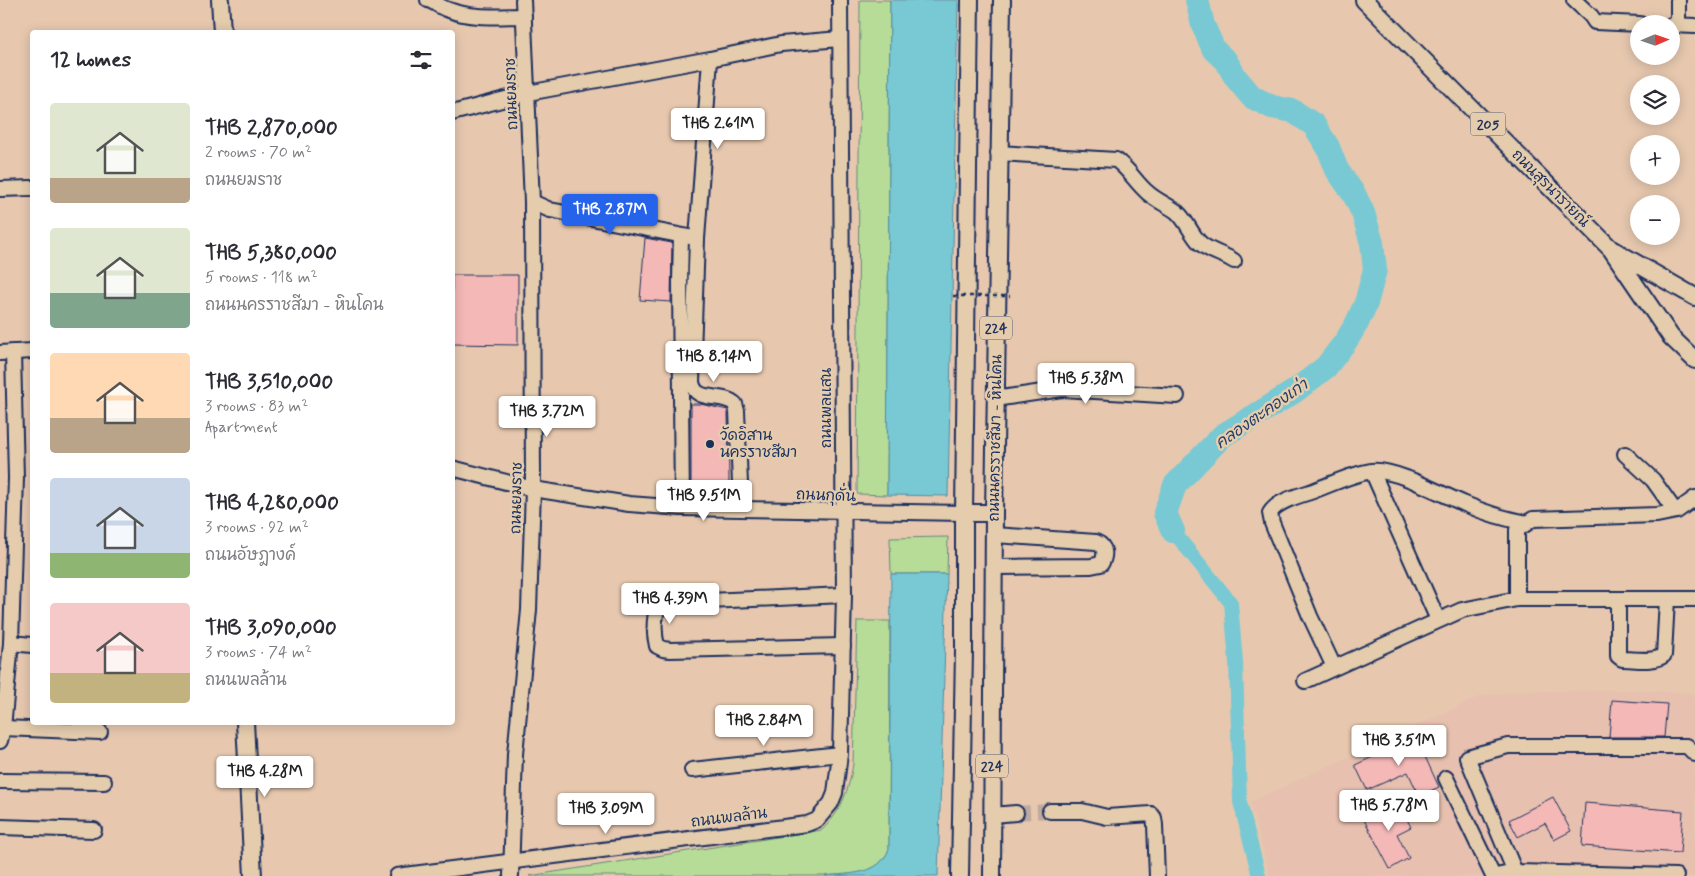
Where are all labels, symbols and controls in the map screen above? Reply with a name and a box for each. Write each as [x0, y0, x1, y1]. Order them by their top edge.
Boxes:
north arrow [1630, 15, 1680, 65]
map controls [1630, 15, 1680, 245]
text: 12 homes [50, 46, 131, 74]
icon: filters [407, 46, 435, 74]
street label: ถนนยมราช [501, 57, 523, 130]
button: layers [1630, 75, 1680, 125]
pin: THB 2.61M [661, 108, 775, 150]
road number: 205 [1470, 112, 1506, 136]
text: THB 2.61M [682, 113, 754, 134]
text: THB 2,870,000 [205, 114, 338, 142]
icon: home [90, 123, 150, 183]
button: + [1630, 135, 1680, 185]
text: 2 rooms · 70 m² [205, 142, 312, 163]
street label: ถนนสุรนารายณ์ [1507, 145, 1595, 232]
text: ถนนยมราช [205, 170, 282, 191]
pin: THB 2.87M [553, 194, 667, 236]
button: − [1630, 195, 1680, 245]
text: THB 2.87M [573, 199, 647, 220]
text: THB 5,380,000 [205, 239, 337, 267]
icon: home [90, 248, 150, 308]
text: 5 rooms · 118 m² [205, 267, 318, 288]
text: ถนนนครราชสีมา - หินโคน [205, 295, 384, 316]
road number: 224 [980, 316, 1012, 339]
pin: THB 8.14M [657, 340, 771, 383]
text: THB 8.14M [676, 346, 752, 367]
street label: ถนนนครราชสีมา - หินโคน [984, 354, 1007, 522]
pin: THB 5.38M [1029, 362, 1143, 405]
street label: ถนนพลแสน [817, 367, 837, 448]
text: THB 3,510,000 [205, 368, 333, 396]
text: THB 5.38M [1048, 368, 1124, 389]
icon: home [90, 373, 150, 433]
water label: คลองตะคองเก่า [1211, 373, 1313, 454]
text: 3 rooms · 83 m² [205, 396, 308, 417]
pin: THB 3.72M [490, 396, 604, 438]
text: THB 3.72M [510, 401, 584, 422]
text: Apartment [205, 417, 278, 438]
place label: วัดอิสาน นครราชสีมา [720, 426, 797, 463]
marker: วัดอิสาน นครราชสีมา [704, 438, 716, 450]
street label: ถนนยมราช [506, 461, 528, 534]
pin: THB 9.51M [647, 480, 761, 522]
street label: ถนนกุดั่น [796, 481, 857, 507]
text: THB 9.51M [667, 485, 741, 506]
text: THB 4,280,000 [205, 489, 339, 517]
icon: home [90, 498, 150, 558]
text: 3 rooms · 92 m² [205, 517, 309, 538]
text: ถนนอัษฎางค์ [205, 545, 296, 566]
pin: THB 4.39M [613, 582, 727, 625]
text: THB 4.39M [632, 588, 708, 609]
text: THB 3,090,000 [205, 614, 337, 642]
icon: home [90, 623, 150, 683]
text: 3 rooms · 74 m² [205, 642, 312, 663]
text: ถนนพลล้าน [205, 670, 287, 691]
pin: THB 2.84M [707, 704, 821, 747]
text: THB 2.84M [726, 710, 802, 731]
pin: THB 3.51M [1342, 724, 1456, 767]
text: THB 3.51M [1362, 730, 1436, 751]
road number: 224 [976, 754, 1008, 778]
pin: THB 4.28M [208, 756, 322, 798]
text: THB 4.28M [227, 761, 303, 782]
pin: THB 5.78M [1332, 790, 1446, 832]
pin: THB 3.09M [549, 792, 663, 835]
text: THB 5.78M [1350, 795, 1428, 816]
text: THB 3.09M [568, 798, 644, 819]
street label: ถนนพลล้าน [690, 802, 768, 833]

